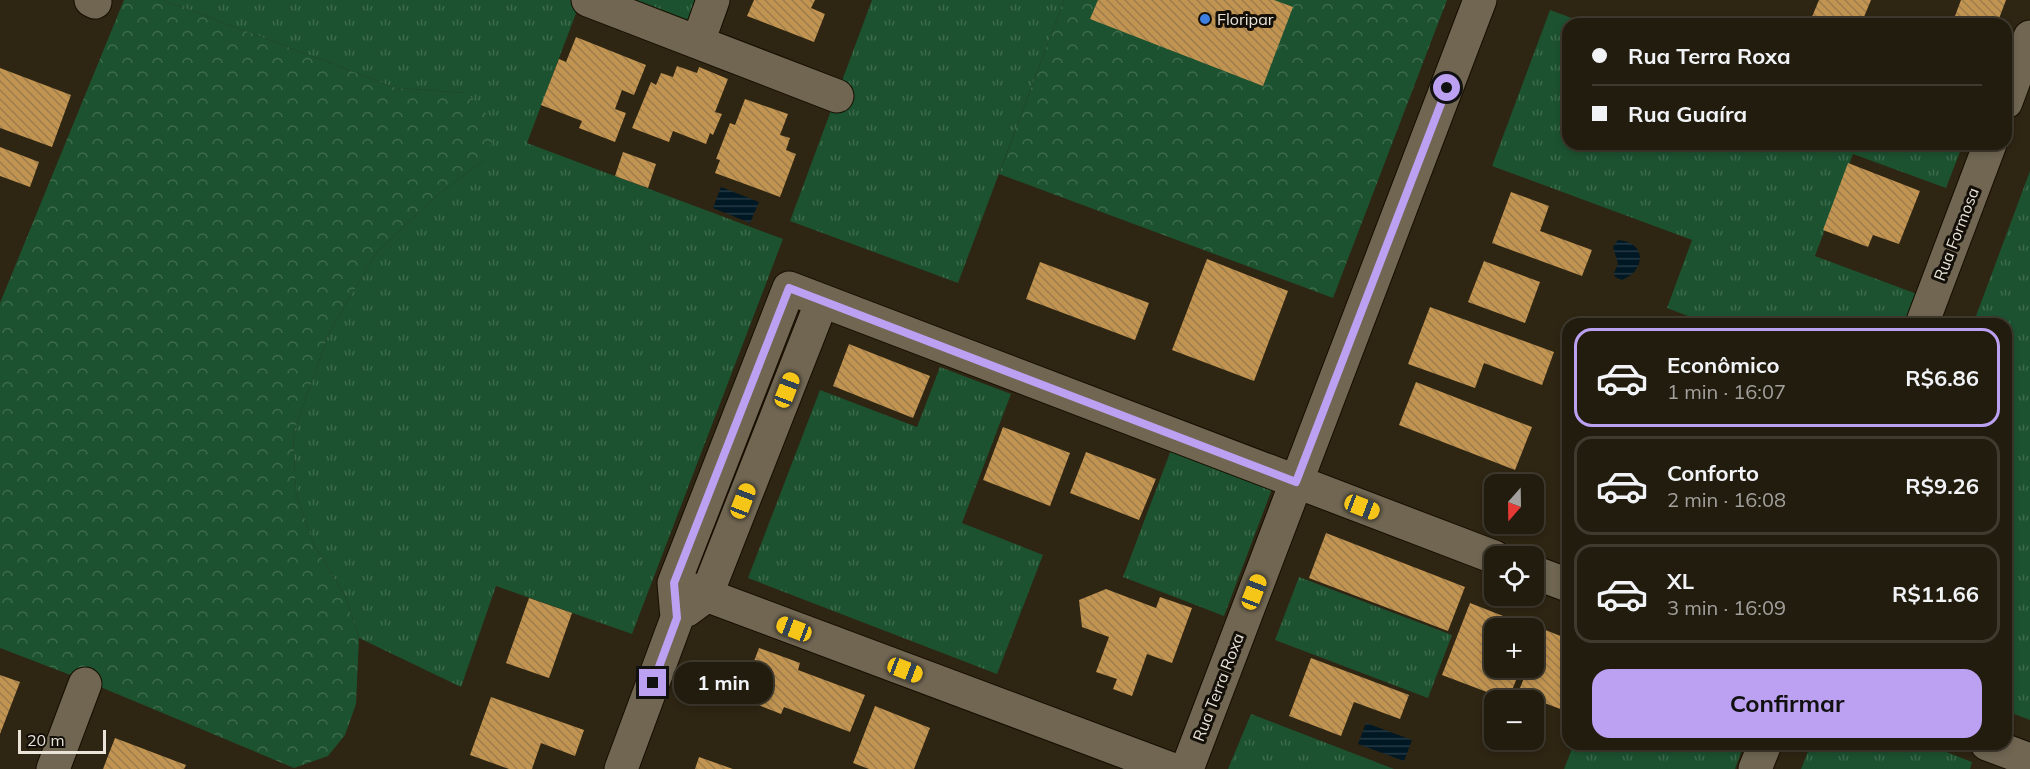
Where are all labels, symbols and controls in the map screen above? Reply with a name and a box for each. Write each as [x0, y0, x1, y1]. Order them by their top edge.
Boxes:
place label: Floripar [1217, 9, 1274, 29]
marker: Floripar [1198, 12, 1212, 26]
text: Rua Terra Roxa [1628, 42, 1791, 70]
route start [1433, 74, 1460, 101]
text: Rua Guaíra [1628, 100, 1747, 128]
street label: Rua Formosa [1929, 184, 1983, 284]
icon: car [1595, 351, 1649, 405]
text: Econômico [1667, 351, 1780, 379]
text: R$6.86 [1905, 364, 1979, 392]
car [772, 370, 802, 410]
text: 1 min · 16:07 [1667, 379, 1786, 404]
icon: car [1595, 459, 1649, 513]
text: Conforto [1667, 459, 1759, 487]
text: R$9.26 [1905, 472, 1979, 500]
north arrow [1484, 474, 1544, 534]
map controls [1484, 474, 1544, 750]
car [728, 481, 758, 521]
text: 2 min · 16:08 [1667, 487, 1786, 512]
car [1342, 492, 1382, 522]
button: locate [1484, 546, 1544, 606]
icon: car [1595, 567, 1649, 621]
text: XL [1667, 567, 1694, 595]
car [1239, 572, 1269, 612]
text: R$11.66 [1892, 580, 1979, 608]
text: 3 min · 16:09 [1667, 595, 1786, 620]
car [774, 614, 814, 644]
button: + [1484, 618, 1544, 678]
street label: Rua Terra Roxa [1188, 630, 1248, 744]
car [885, 655, 925, 685]
callout: 1 min [674, 662, 773, 704]
route end [639, 669, 666, 696]
button: Confirmar [1592, 669, 1982, 738]
text: 1 min [697, 670, 750, 695]
button: − [1484, 690, 1544, 750]
scale bar [18, 727, 106, 754]
text: 20 m [27, 730, 64, 750]

